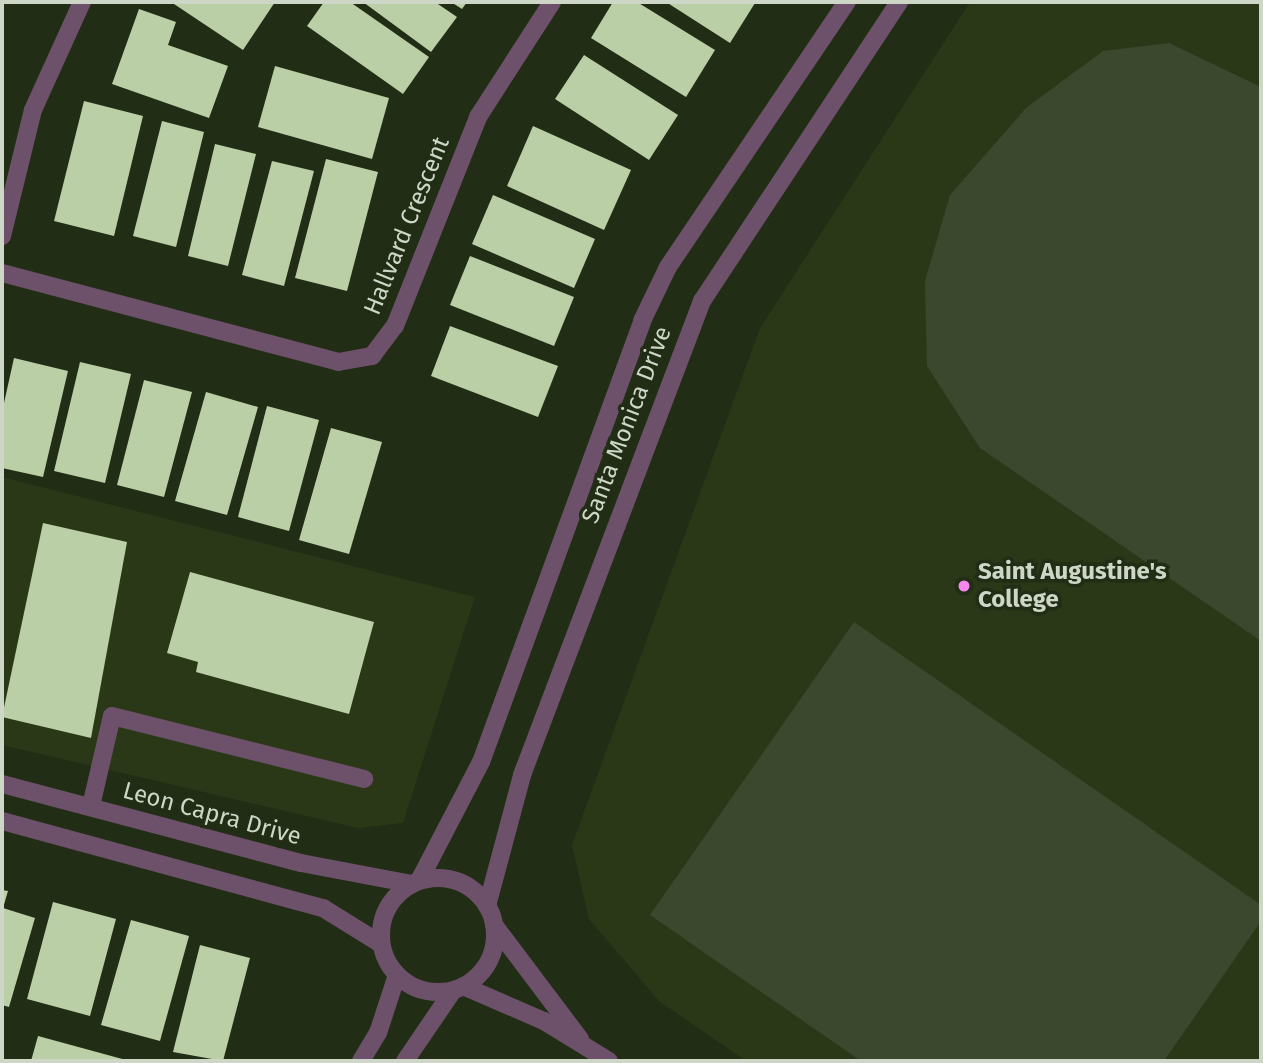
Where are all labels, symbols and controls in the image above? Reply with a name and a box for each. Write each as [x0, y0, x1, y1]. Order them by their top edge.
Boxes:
street label: Hallvard Crescent [358, 133, 456, 319]
street label: Santa Monica Drive [576, 322, 678, 528]
place label: Saint Augustine's College [978, 558, 1167, 614]
marker: Saint Augustine's College [956, 578, 972, 594]
street label: Leon Capra Drive [120, 776, 304, 852]

